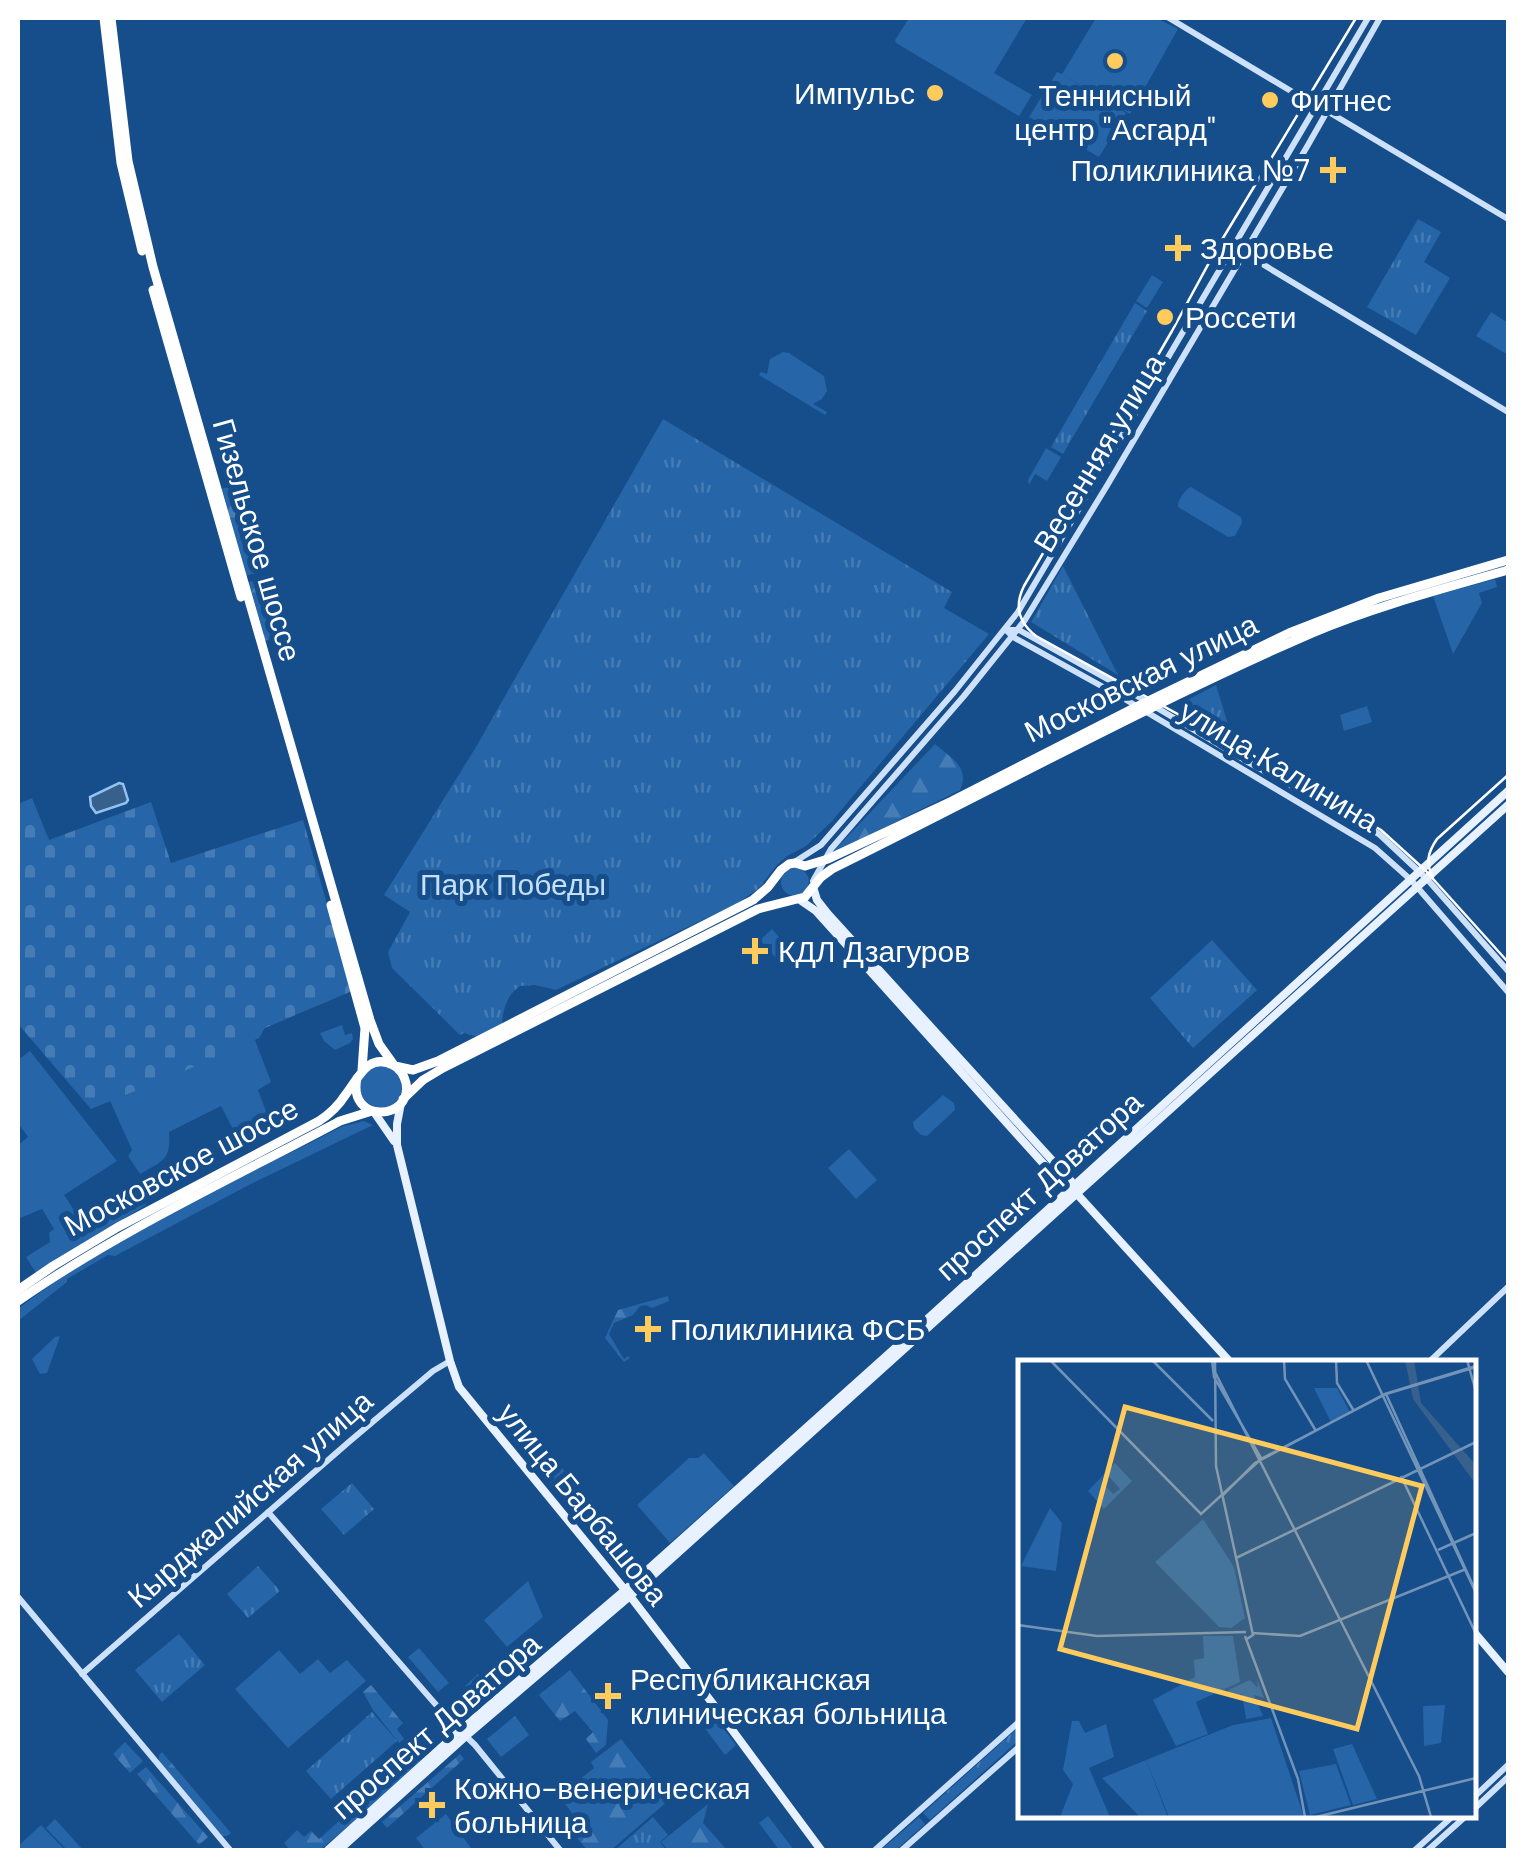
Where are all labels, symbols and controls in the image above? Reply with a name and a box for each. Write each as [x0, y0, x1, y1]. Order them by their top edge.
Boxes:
marker: Теннисный центр "Асгард" [1104, 50, 1126, 72]
place label: Импульс [794, 74, 915, 113]
place label: Теннисный центр "Асгард" [1014, 76, 1216, 149]
place label: Фитнес [1290, 81, 1392, 120]
marker: Импульс [924, 82, 946, 104]
marker: Фитнес [1259, 89, 1281, 111]
place label: Поликлиника №7 [1070, 151, 1310, 190]
marker: Поликлиника №7 [1320, 157, 1346, 183]
place label: Здоровье [1200, 229, 1334, 268]
marker: Здоровье [1165, 235, 1191, 261]
place label: Россети [1185, 298, 1297, 337]
marker: Россети [1154, 306, 1176, 328]
street label: Весенняя улица [1024, 346, 1174, 559]
street label: Гизельское шоссе [204, 414, 310, 666]
street label: Московская улица [1018, 604, 1264, 751]
street label: улица Калинина [1172, 691, 1386, 841]
park label: Парк Победы [420, 865, 606, 904]
place label: КДЛ Дзагуров [778, 932, 970, 971]
marker: КДЛ Дзагуров [742, 938, 768, 964]
street label: проспект Доватора [927, 1083, 1151, 1289]
street label: Московское шоссе [57, 1089, 305, 1245]
place label: Поликлиника ФСБ [670, 1310, 926, 1349]
marker: Поликлиника ФСБ [635, 1316, 661, 1342]
inset map [1018, 1360, 1476, 1818]
street label: Кырджалийская улица [119, 1382, 381, 1616]
street label: улица Барбашова [489, 1395, 677, 1614]
street label: проспект Доватора [323, 1624, 549, 1828]
place label: Республиканская клиническая больница [630, 1660, 947, 1733]
marker: Республиканская клиническая больница [595, 1683, 621, 1709]
place label: Кожно-венерическая больница [454, 1769, 750, 1842]
marker: Кожно-венерическая больница [419, 1792, 445, 1818]

